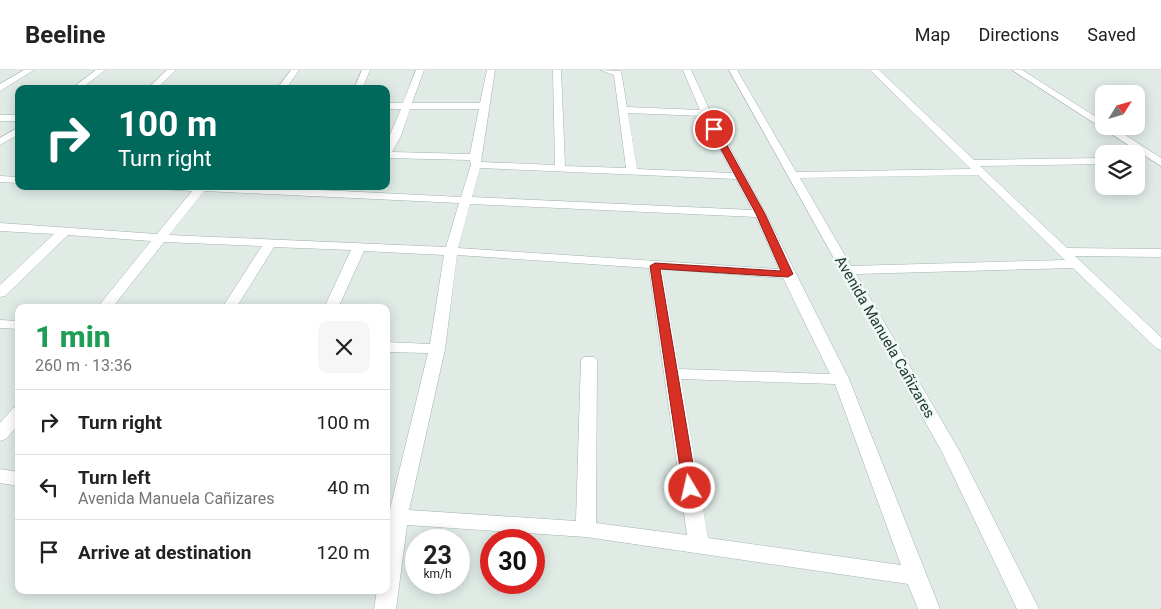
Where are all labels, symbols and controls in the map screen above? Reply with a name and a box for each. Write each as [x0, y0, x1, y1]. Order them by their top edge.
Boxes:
text: Beeline [25, 21, 105, 49]
text: Map [915, 24, 950, 45]
text: Directions [978, 24, 1059, 45]
text: Saved [1087, 24, 1136, 45]
north arrow [1095, 85, 1145, 135]
map controls [1095, 85, 1145, 195]
text: 100 m [118, 104, 217, 145]
icon: right [35, 105, 100, 170]
pin [693, 108, 735, 150]
icon: arrive [700, 115, 728, 143]
button: layers [1095, 145, 1145, 195]
text: Turn right [118, 146, 212, 171]
street label: Avenida Manuela Cañizares [831, 253, 939, 421]
text: 1 min [35, 319, 111, 354]
button: close [318, 321, 370, 373]
text: 260 m · 13:36 [35, 356, 132, 375]
icon: right [35, 408, 63, 436]
text: Turn right [78, 411, 162, 434]
text: 100 m [317, 411, 370, 434]
position arrow [663, 461, 715, 513]
text: Turn left [78, 466, 151, 489]
icon: left [35, 473, 63, 501]
text: 40 m [327, 476, 370, 499]
text: Avenida Manuela Cañizares [78, 489, 274, 508]
speed limit sign: 30 [480, 529, 545, 594]
icon: arrive [35, 538, 63, 566]
text: Arrive at destination [78, 541, 251, 564]
text: 120 m [317, 541, 370, 564]
text: 23 [423, 541, 452, 570]
text: km/h [423, 567, 452, 581]

